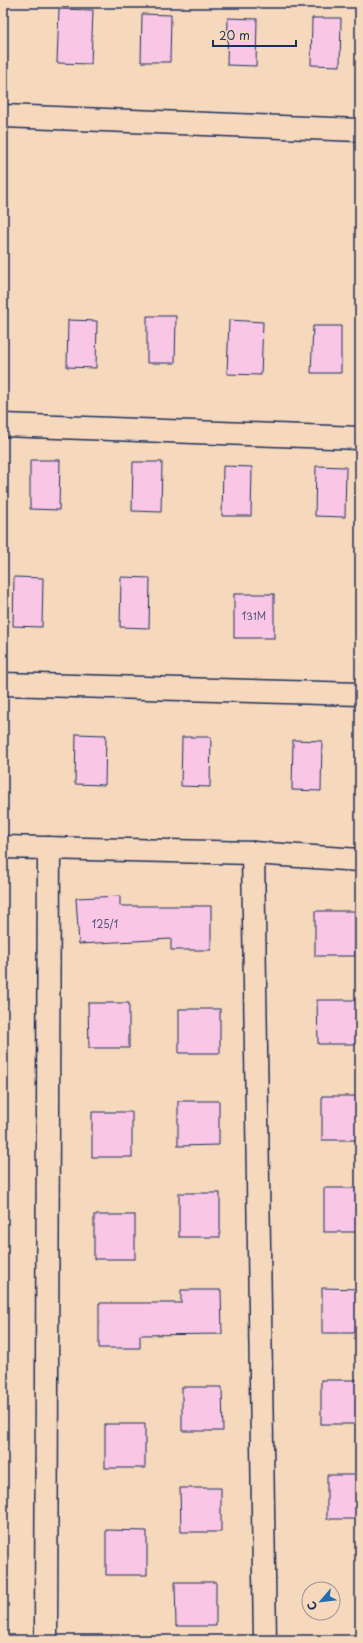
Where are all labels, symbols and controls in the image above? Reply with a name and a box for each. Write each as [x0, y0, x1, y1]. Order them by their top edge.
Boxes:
scale bar [213, 22, 296, 48]
text: 20 m [219, 26, 250, 44]
house number: 131М [242, 608, 266, 623]
house number: 125/1 [92, 916, 118, 931]
north arrow [301, 1581, 341, 1621]
text: С [302, 1598, 321, 1614]

